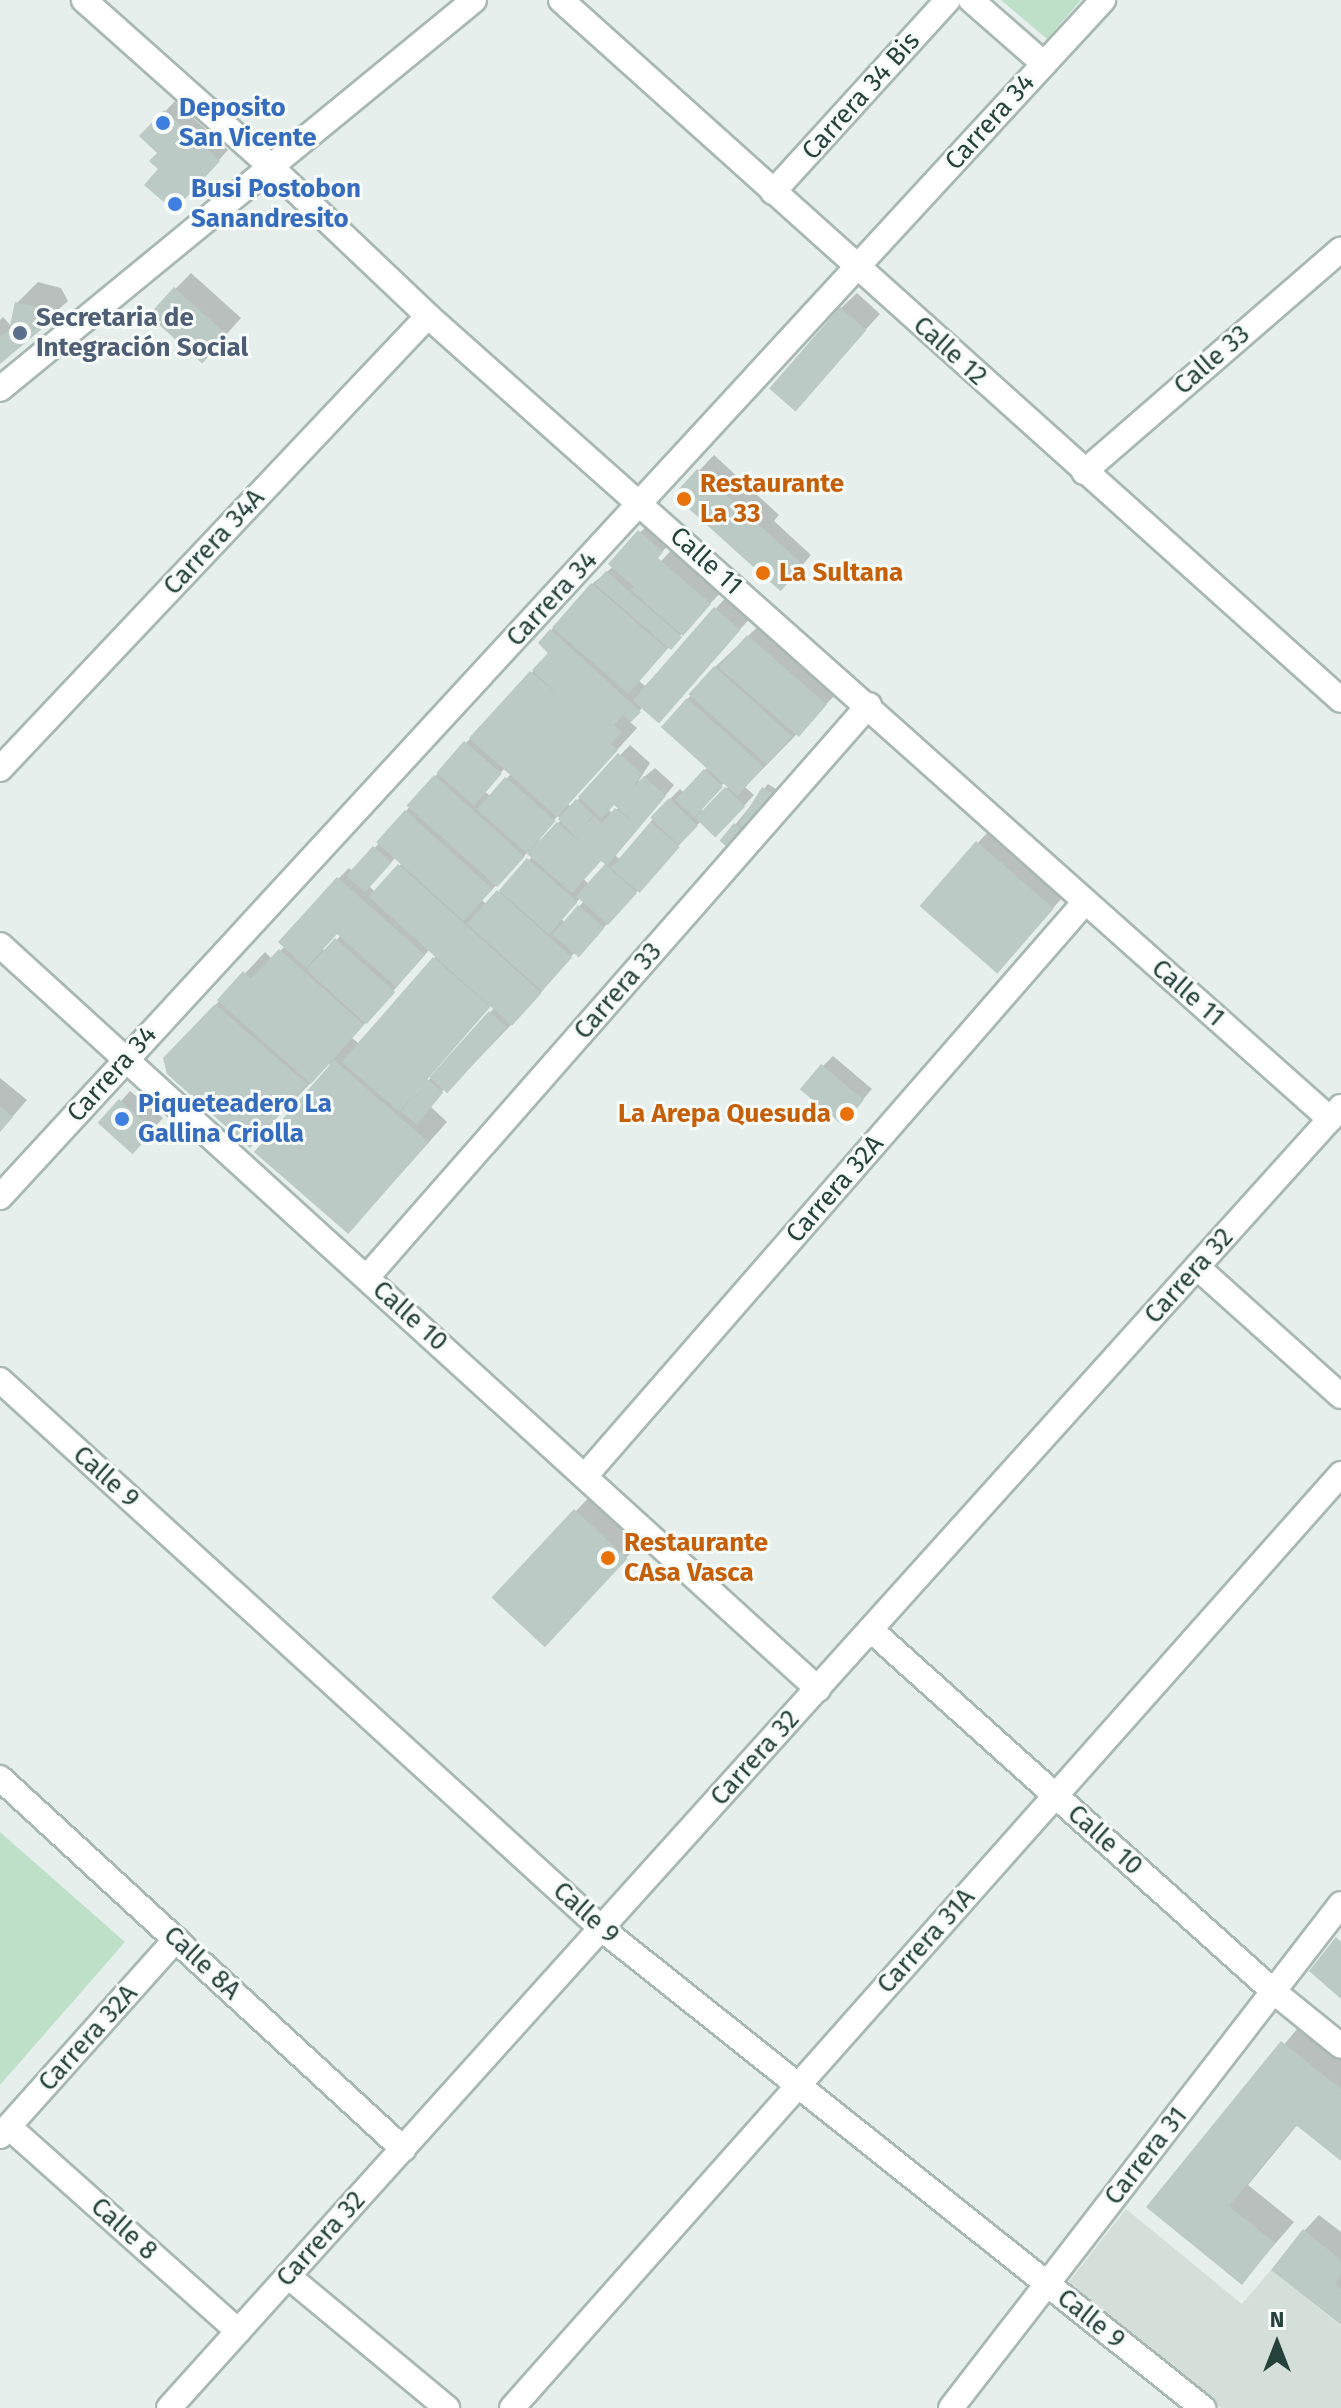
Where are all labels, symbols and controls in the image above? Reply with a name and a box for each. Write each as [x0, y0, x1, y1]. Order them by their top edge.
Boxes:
street label: Carrera 34 Bis [796, 26, 926, 166]
street label: Carrera 34 [939, 67, 1041, 177]
place label: Deposito San Vicente [179, 92, 317, 154]
marker: Deposito San Vicente [154, 114, 172, 132]
place label: Busi Postobon Sanandresito [191, 173, 361, 234]
marker: Busi Postobon Sanandresito [166, 195, 184, 213]
place label: Secretaria de Integración Social [36, 302, 248, 364]
street label: Calle 12 [907, 310, 993, 392]
street label: Calle 33 [1168, 319, 1256, 401]
marker: Secretaria de Integración Social [11, 324, 29, 342]
place label: Restaurante La 33 [700, 468, 844, 530]
street label: Carrera 34A [157, 482, 271, 602]
marker: Restaurante La 33 [675, 490, 693, 508]
street label: Calle 11 [663, 520, 749, 602]
street label: Carrera 34 [500, 545, 604, 653]
place label: La Sultana [779, 557, 903, 589]
marker: La Sultana [754, 564, 772, 582]
street label: Carrera 33 [568, 936, 668, 1046]
street label: Calle 11 [1145, 953, 1231, 1033]
street label: Carrera 34 [61, 1019, 163, 1129]
place label: Piqueteadero La Gallina Criolla [138, 1088, 332, 1150]
place label: La Arepa Quesuda [618, 1098, 831, 1130]
marker: La Arepa Quesuda [838, 1105, 856, 1123]
marker: Piqueteadero La Gallina Criolla [113, 1110, 131, 1128]
street label: Carrera 32A [780, 1129, 890, 1249]
street label: Carrera 32 [1138, 1222, 1240, 1330]
street label: Calle 10 [366, 1274, 454, 1358]
street label: Calle 9 [67, 1439, 145, 1515]
place label: Restaurante CAsa Vasca [624, 1527, 768, 1588]
marker: Restaurante CAsa Vasca [599, 1549, 617, 1567]
street label: Carrera 32 [704, 1704, 806, 1812]
street label: Calle 10 [1061, 1798, 1149, 1882]
street label: Calle 9 [547, 1875, 625, 1951]
street label: Carrera 31A [871, 1882, 981, 2000]
street label: Calle 8A [157, 1920, 247, 2006]
street label: Carrera 32A [32, 1978, 144, 2098]
street label: Carrera 31 [1098, 2101, 1194, 2211]
street label: Carrera 32 [270, 2185, 372, 2293]
street label: Calle 8 [84, 2191, 164, 2267]
street label: Calle 9 [1051, 2282, 1131, 2356]
north arrow [1237, 2304, 1317, 2384]
text: N [1270, 2306, 1284, 2333]

